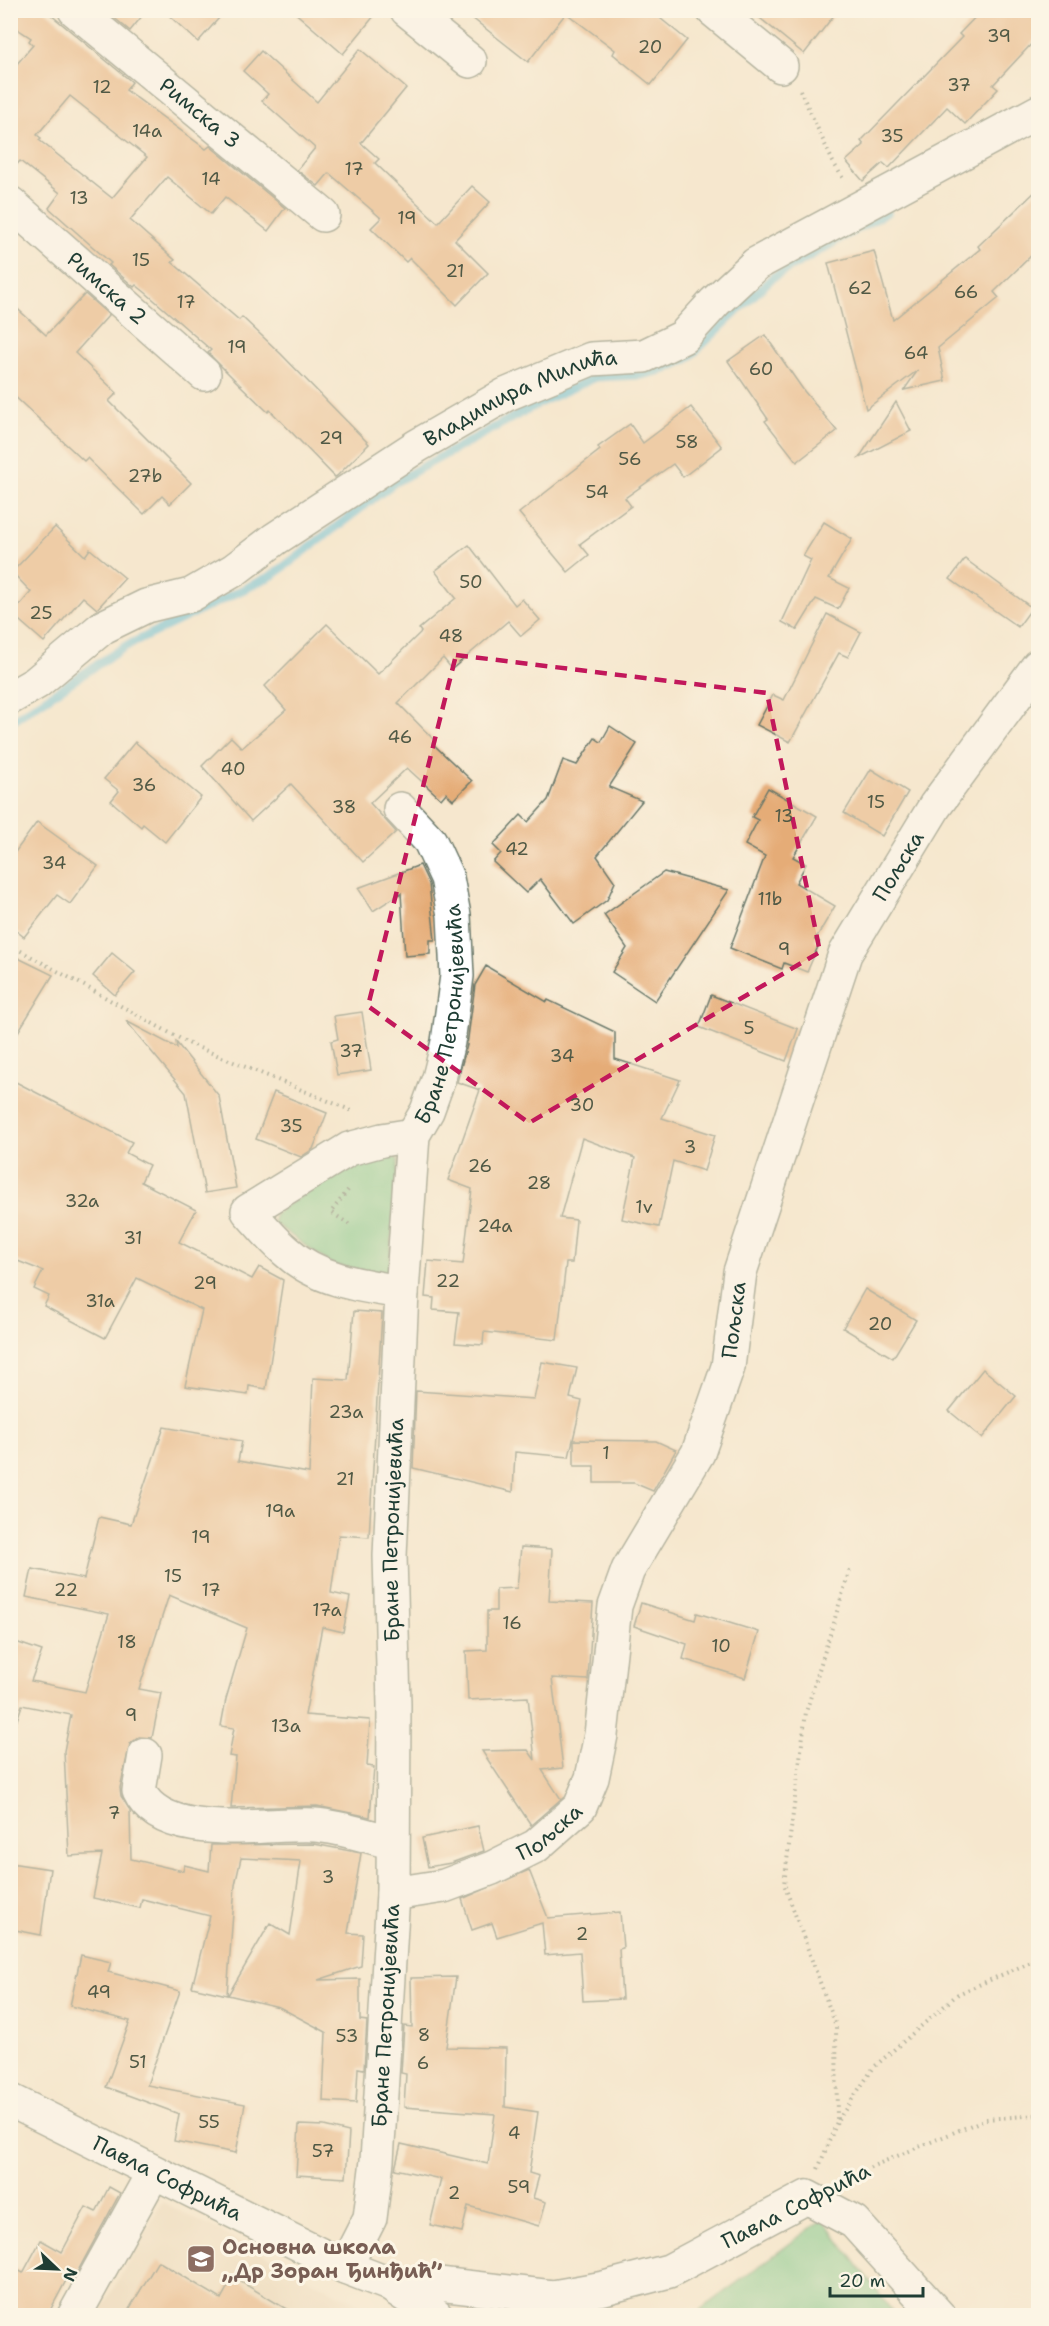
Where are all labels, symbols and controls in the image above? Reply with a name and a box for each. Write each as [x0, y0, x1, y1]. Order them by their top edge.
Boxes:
house number: 39 [987, 24, 1011, 48]
house number: 20 [638, 35, 662, 59]
street label: Римска 3 [153, 71, 246, 155]
house number: 37 [947, 73, 971, 97]
house number: 12 [92, 75, 112, 99]
house number: 14a [132, 119, 162, 143]
house number: 35 [880, 124, 904, 148]
house number: 17 [344, 157, 364, 181]
house number: 14 [201, 167, 221, 191]
house number: 13 [69, 186, 89, 210]
house number: 19 [397, 206, 417, 230]
street label: Римска 2 [61, 245, 153, 331]
house number: 15 [132, 248, 150, 272]
house number: 21 [445, 259, 465, 283]
house number: 62 [848, 276, 872, 300]
house number: 66 [954, 280, 978, 304]
house number: 17 [176, 290, 196, 314]
house number: 19 [227, 335, 247, 359]
house number: 64 [904, 341, 928, 365]
street label: Владимира Милића [418, 344, 618, 453]
house number: 60 [749, 357, 773, 381]
house number: 29 [319, 426, 343, 450]
house number: 58 [675, 430, 699, 454]
house number: 56 [618, 447, 642, 471]
house number: 27b [128, 464, 162, 488]
house number: 54 [585, 480, 609, 504]
house number: 50 [459, 570, 483, 594]
house number: 25 [29, 601, 53, 625]
house number: 48 [439, 624, 463, 648]
house number: 46 [388, 725, 412, 749]
house number: 40 [220, 757, 246, 781]
house number: 36 [132, 773, 156, 797]
house number: 15 [867, 790, 885, 814]
house number: 38 [332, 795, 356, 819]
house number: 13 [774, 804, 794, 828]
street label: Пољска [866, 826, 930, 907]
house number: 42 [505, 837, 529, 861]
house number: 34 [42, 851, 66, 875]
house number: 11b [758, 887, 782, 911]
street label: Бране Петронијевића [408, 902, 471, 1130]
house number: 9 [778, 937, 790, 961]
house number: 5 [743, 1016, 755, 1040]
house number: 37 [339, 1039, 363, 1063]
house number: 34 [550, 1044, 574, 1068]
house number: 30 [570, 1093, 594, 1117]
house number: 35 [279, 1114, 303, 1138]
house number: 3 [684, 1135, 696, 1159]
house number: 26 [468, 1154, 492, 1178]
house number: 28 [527, 1171, 551, 1195]
house number: 32a [65, 1189, 99, 1213]
house number: 1v [635, 1195, 653, 1219]
house number: 24a [478, 1214, 512, 1238]
house number: 31 [123, 1226, 143, 1250]
house number: 22 [436, 1269, 460, 1293]
house number: 29 [193, 1271, 217, 1295]
street label: Пољска [715, 1280, 753, 1360]
house number: 31a [85, 1289, 115, 1313]
house number: 20 [868, 1312, 892, 1336]
house number: 23a [328, 1400, 364, 1424]
street label: Бране Петронијевића [376, 1417, 410, 1642]
house number: 1 [602, 1441, 610, 1465]
house number: 21 [335, 1467, 355, 1491]
house number: 19a [265, 1499, 295, 1523]
house number: 19 [191, 1525, 211, 1549]
house number: 15 [164, 1564, 182, 1588]
house number: 22 [54, 1578, 78, 1602]
house number: 17 [201, 1578, 221, 1602]
house number: 17a [312, 1598, 342, 1622]
house number: 16 [502, 1611, 522, 1635]
house number: 18 [117, 1630, 137, 1654]
house number: 10 [711, 1634, 731, 1658]
house number: 9 [125, 1703, 137, 1727]
house number: 13a [271, 1714, 301, 1738]
street label: Пољска [512, 1797, 588, 1867]
house number: 7 [108, 1801, 120, 1825]
house number: 3 [322, 1865, 334, 1889]
street label: Бране Петронијевића [365, 1903, 406, 2128]
house number: 2 [576, 1922, 588, 1946]
house number: 49 [87, 1980, 111, 2004]
house number: 8 [418, 2023, 430, 2047]
house number: 53 [336, 2024, 358, 2048]
house number: 51 [129, 2050, 147, 2074]
house number: 6 [417, 2051, 429, 2075]
house number: 55 [198, 2110, 220, 2134]
house number: 4 [508, 2121, 520, 2145]
street label: Павла Софрића [88, 2130, 247, 2227]
house number: 57 [312, 2139, 334, 2163]
street label: Павла Софрића [717, 2156, 875, 2256]
house number: 59 [508, 2175, 530, 2199]
house number: 2 [448, 2181, 460, 2205]
place label: Основна школа „Др Зоран Ђинђић” [222, 2233, 443, 2285]
north arrow [27, 2239, 87, 2299]
school or university icon: Основна школа „Др Зоран Ђинђић” [185, 2243, 217, 2275]
scale bar [830, 2260, 923, 2298]
text: N [58, 2265, 82, 2285]
text: 20 m [839, 2269, 885, 2293]

